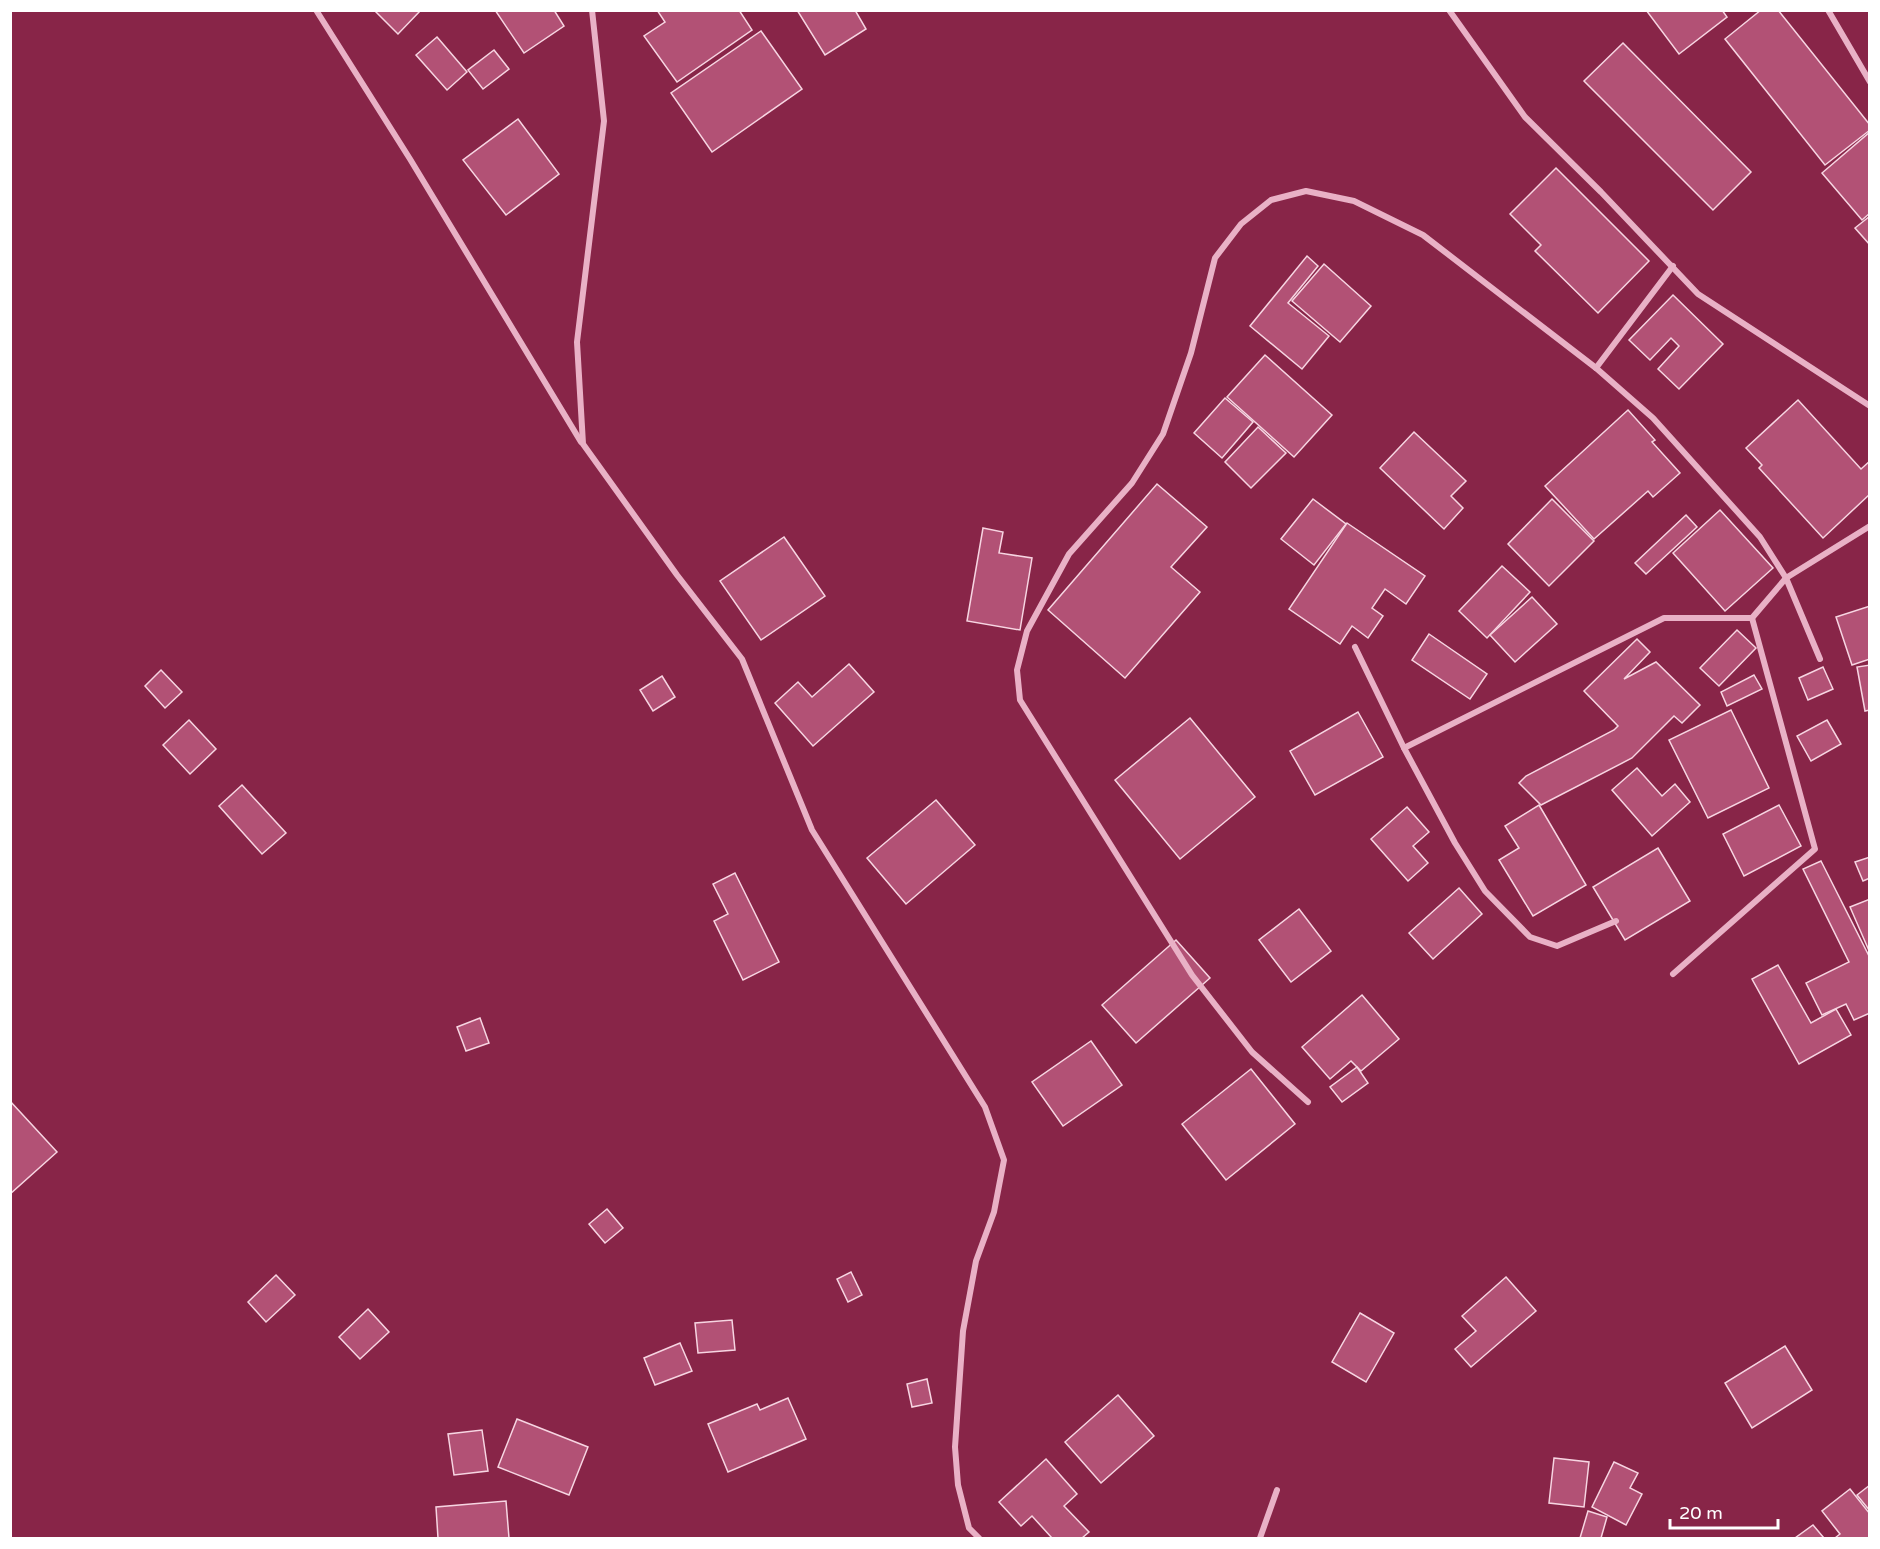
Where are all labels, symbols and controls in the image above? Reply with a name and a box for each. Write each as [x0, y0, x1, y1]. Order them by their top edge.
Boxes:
scale bar [1670, 1492, 1778, 1530]
text: 20 m [1679, 1502, 1723, 1524]

